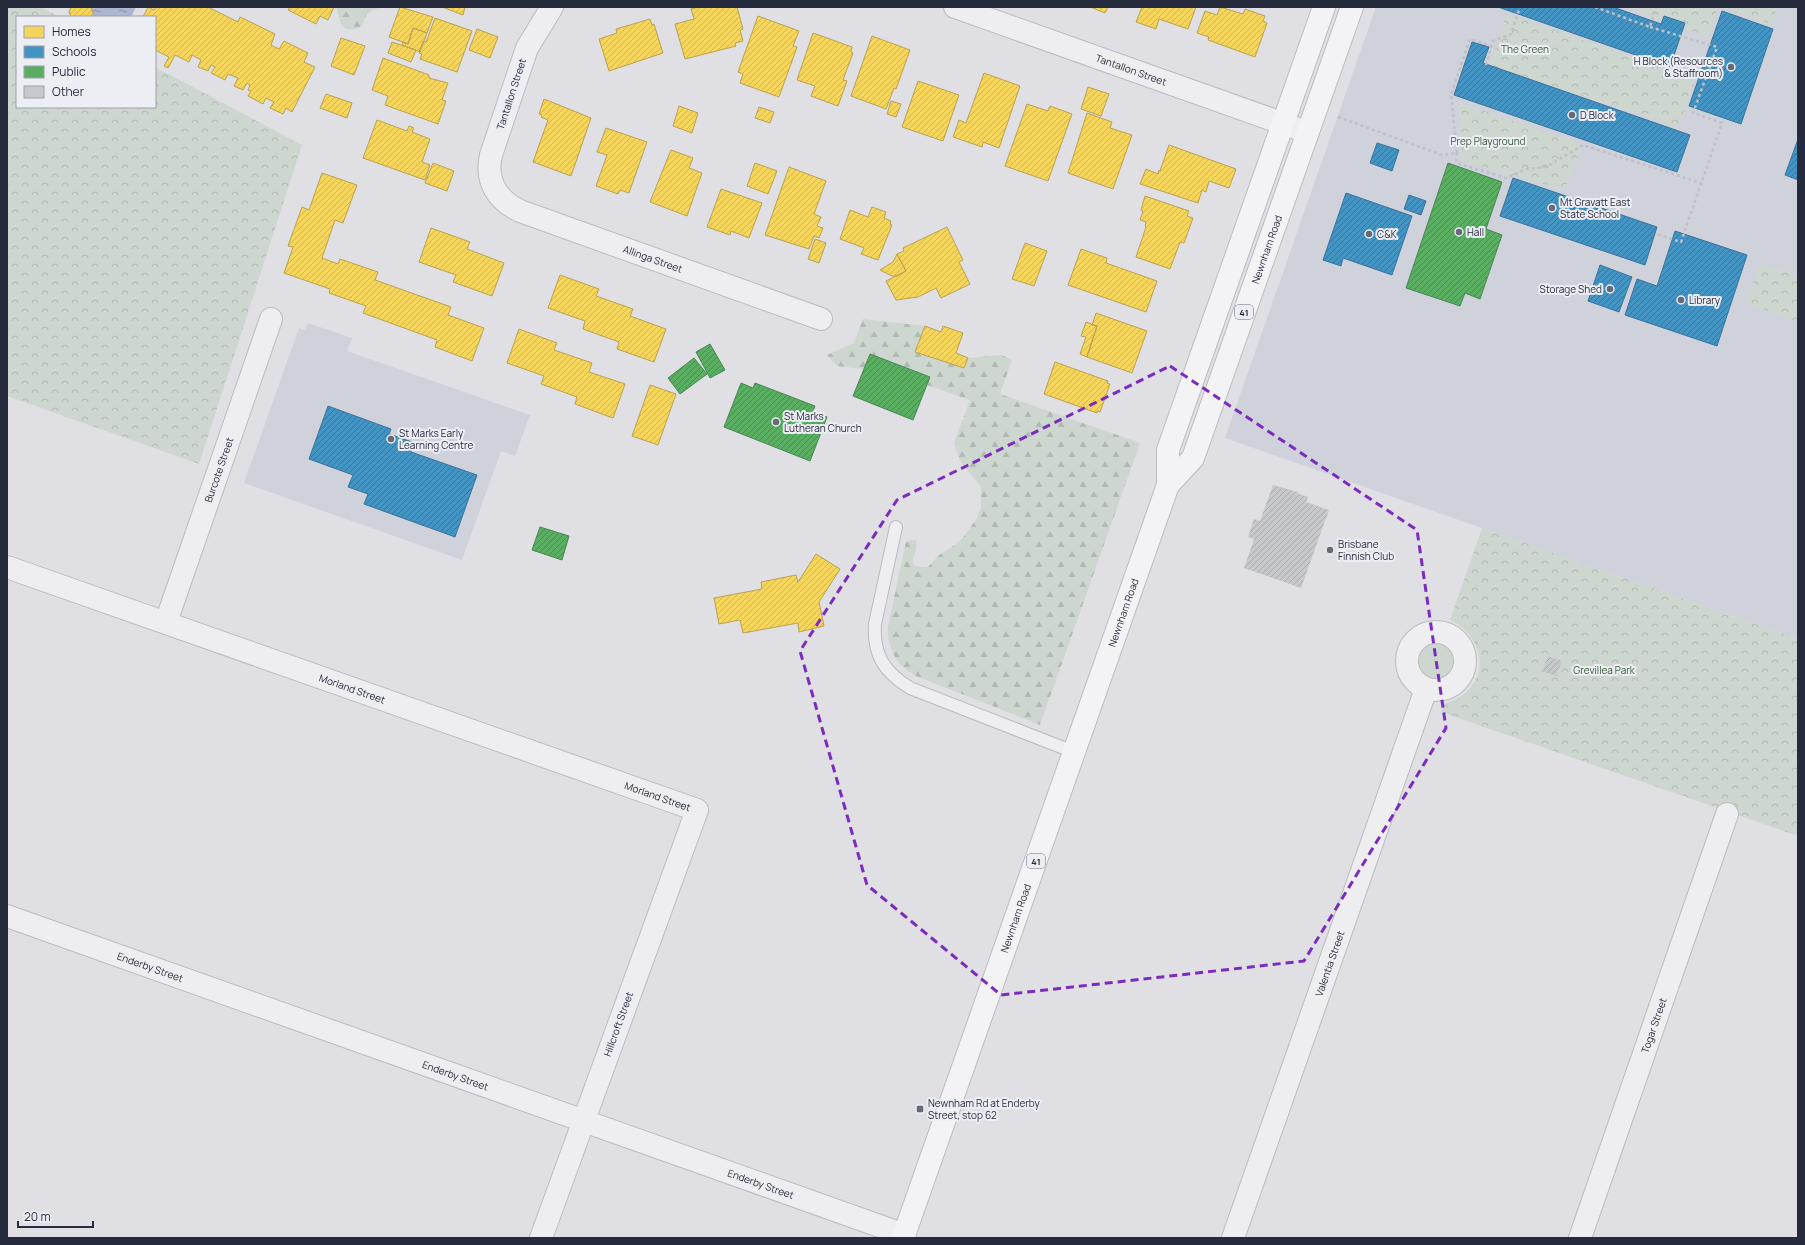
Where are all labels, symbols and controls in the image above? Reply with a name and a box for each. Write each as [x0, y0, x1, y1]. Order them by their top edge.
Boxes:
legend [16, 16, 156, 108]
text: Homes [52, 23, 91, 40]
park label: The Green [1501, 42, 1549, 56]
text: Schools [52, 43, 96, 60]
street label: Tantallon Street [1094, 51, 1169, 89]
place label: H Block (Resources & Staffroom) [1634, 54, 1723, 80]
street label: Tantallon Street [493, 57, 529, 131]
marker: H Block (Resources & Staffroom) [1726, 62, 1736, 72]
text: Public [52, 63, 86, 80]
text: Other [52, 83, 85, 100]
place label: D Block [1580, 108, 1615, 122]
marker: D Block [1567, 110, 1577, 120]
park label: Prep Playground [1450, 134, 1526, 148]
place label: Mt Gravatt East State School [1560, 195, 1630, 221]
marker: Mt Gravatt East State School [1547, 203, 1557, 213]
street label: Newnham Road [1248, 213, 1285, 286]
place label: Hall [1467, 225, 1484, 239]
place label: C&K [1377, 227, 1397, 241]
marker: Hall [1454, 227, 1464, 237]
marker: C&K [1364, 229, 1374, 239]
street label: Allinga Street [621, 242, 685, 276]
place label: Storage Shed [1540, 282, 1602, 296]
marker: Storage Shed [1605, 284, 1615, 294]
place label: Library [1689, 293, 1721, 307]
marker: Library [1676, 295, 1686, 305]
road number: 41 [1235, 305, 1253, 319]
place label: St Marks Lutheran Church [784, 409, 862, 435]
marker: St Marks Lutheran Church [771, 417, 781, 427]
place label: St Marks Early Learning Centre [399, 426, 473, 452]
marker: St Marks Early Learning Centre [386, 434, 396, 444]
street label: Burcote Street [201, 435, 236, 504]
place label: Brisbane Finnish Club [1338, 537, 1394, 563]
marker: Brisbane Finnish Club [1325, 545, 1335, 555]
street label: Newnham Road [1105, 576, 1142, 649]
park label: Grevillea Park [1573, 663, 1636, 677]
street label: Morland Street [317, 670, 387, 707]
street label: Morland Street [623, 778, 693, 814]
road number: 41 [1027, 854, 1045, 868]
street label: Newnham Road [997, 882, 1034, 954]
street label: Valentia Street [1312, 929, 1347, 998]
street label: Enderby Street [115, 949, 185, 985]
street label: Hillcroft Street [600, 990, 636, 1058]
street label: Togar Street [1638, 996, 1670, 1055]
street label: Enderby Street [420, 1057, 491, 1094]
place label: Newnham Rd at Enderby Street, stop 62 [928, 1096, 1041, 1122]
marker: Newnham Rd at Enderby Street, stop 62 [915, 1104, 925, 1114]
street label: Enderby Street [726, 1166, 796, 1202]
scale bar [18, 1203, 93, 1229]
text: 20 m [24, 1208, 51, 1225]

